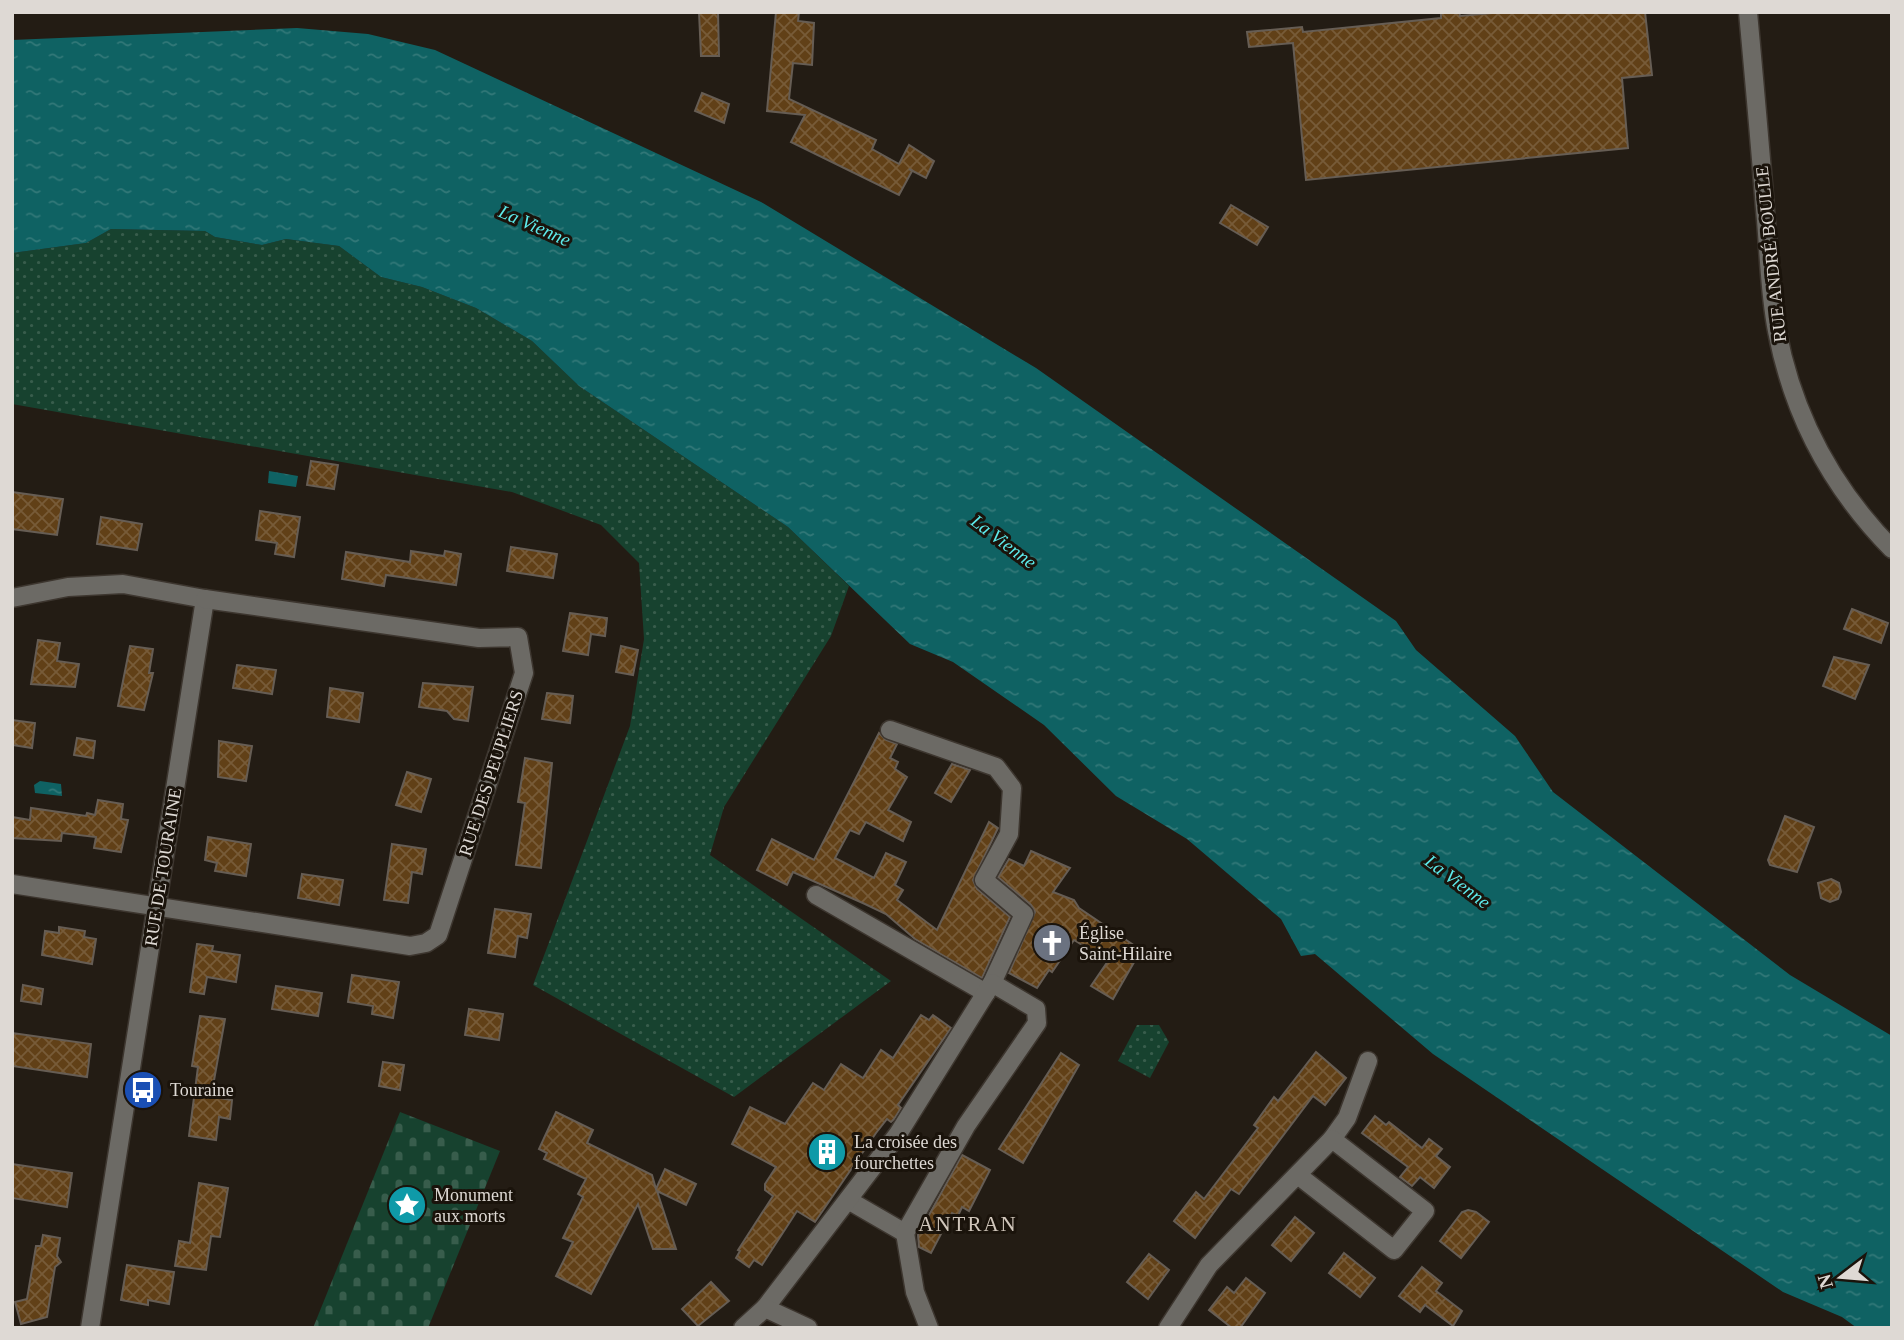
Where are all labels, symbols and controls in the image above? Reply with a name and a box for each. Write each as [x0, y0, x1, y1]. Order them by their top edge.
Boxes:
street label: RUE ANDRÉ BOULLE [1751, 165, 1790, 343]
water label: La Vienne [495, 200, 574, 251]
water label: La Vienne [966, 509, 1040, 573]
street label: RUE DES PEUPLIERS [455, 688, 527, 858]
street label: RUE DE TOURAINE [141, 786, 185, 948]
water label: La Vienne [1420, 849, 1494, 913]
church icon: Église Saint-Hilaire [1031, 922, 1073, 964]
place label: Église Saint-Hilaire [1079, 922, 1172, 964]
bus stop icon: Touraine [122, 1069, 164, 1111]
place label: Touraine [170, 1080, 234, 1100]
building icon: La croisée des fourchettes [806, 1131, 848, 1173]
place label: La croisée des fourchettes [854, 1132, 957, 1173]
place icon: Monument aux morts [386, 1184, 428, 1226]
place label: Monument aux morts [434, 1185, 513, 1226]
district label: ANTRAN [918, 1212, 1018, 1236]
north arrow [1806, 1242, 1876, 1312]
text: N [1813, 1272, 1837, 1291]

